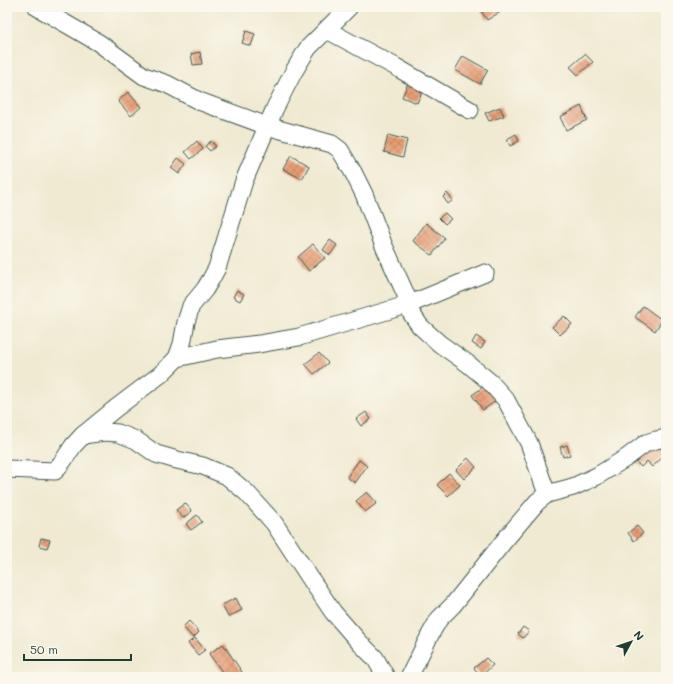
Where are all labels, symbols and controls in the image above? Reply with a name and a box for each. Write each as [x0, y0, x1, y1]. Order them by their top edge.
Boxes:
north arrow [611, 622, 651, 662]
text: N [631, 627, 647, 643]
scale bar [24, 636, 131, 662]
text: 50 m [30, 641, 58, 657]

